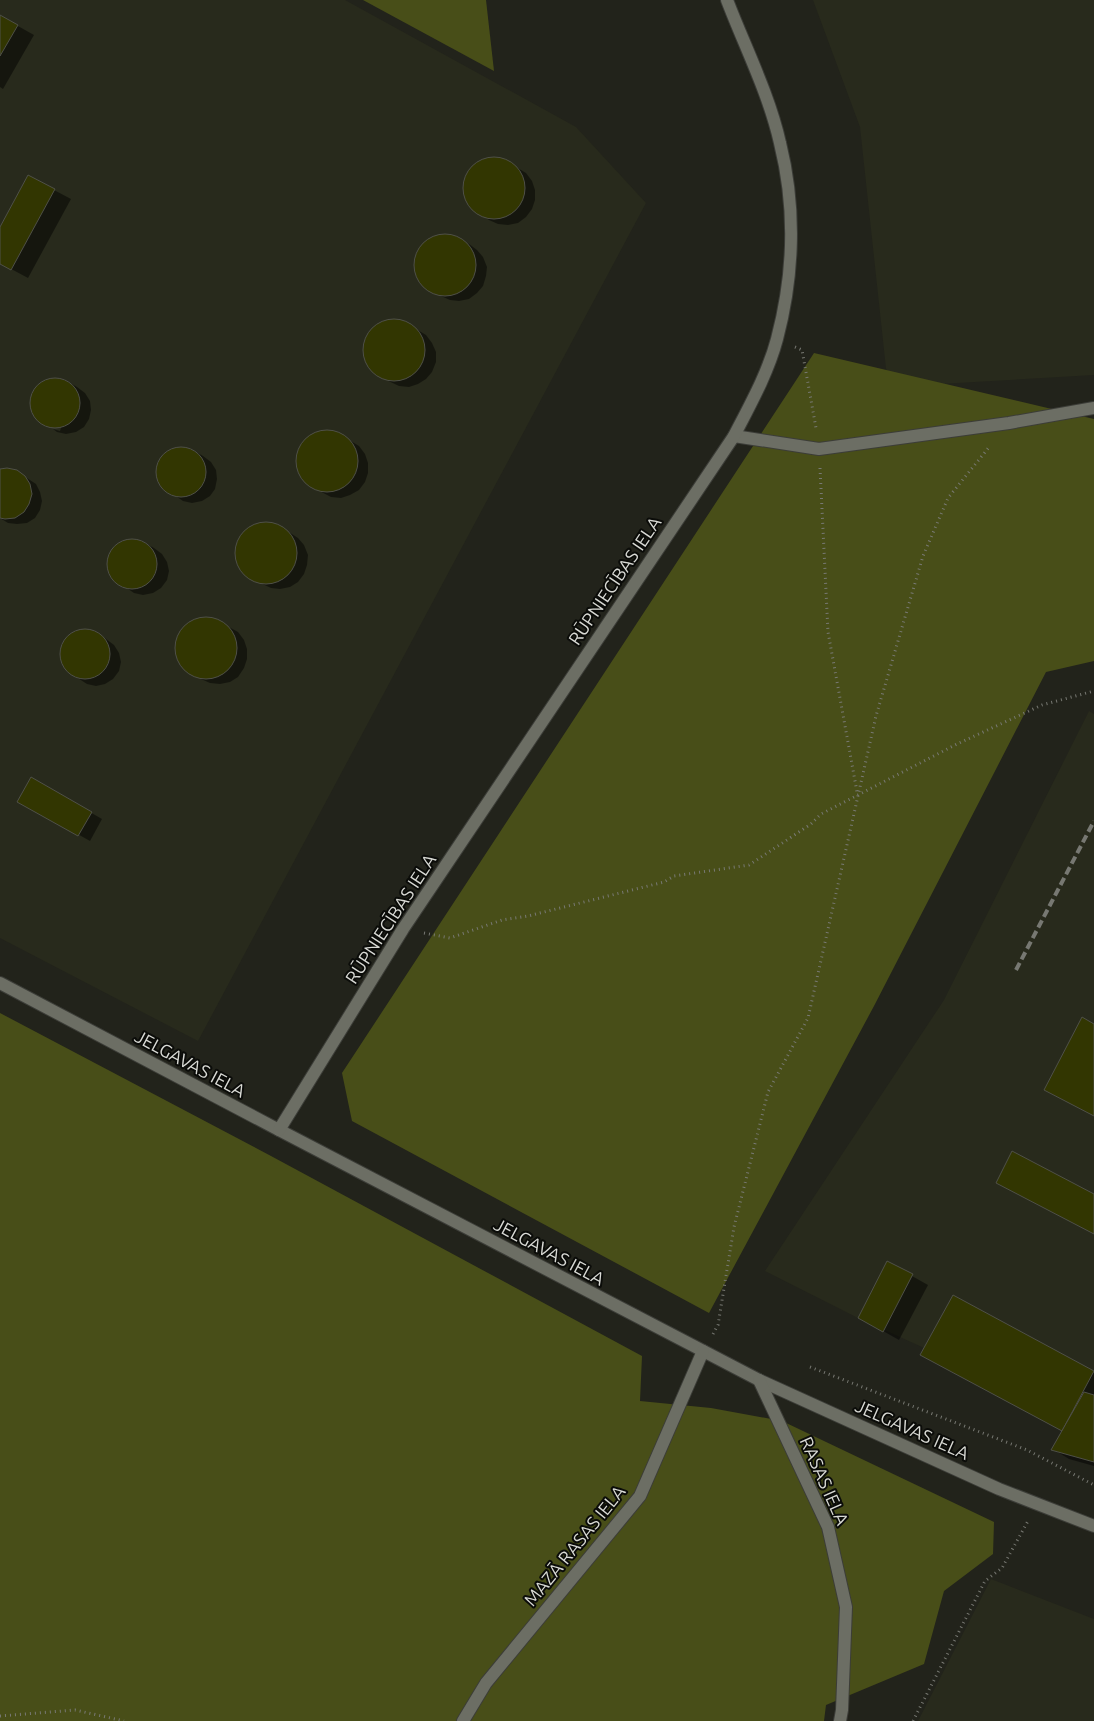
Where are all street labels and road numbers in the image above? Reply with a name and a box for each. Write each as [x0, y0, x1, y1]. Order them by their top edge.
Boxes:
street label: RŪPNIECĪBAS IELA [564, 512, 665, 648]
street label: RŪPNIECĪBAS IELA [341, 850, 440, 987]
street label: JELGAVAS IELA [132, 1026, 249, 1101]
street label: JELGAVAS IELA [491, 1214, 608, 1289]
street label: JELGAVAS IELA [852, 1395, 973, 1463]
street label: RASAS IELA [797, 1433, 853, 1528]
street label: MAZĀ RASAS IELA [520, 1481, 629, 1609]

